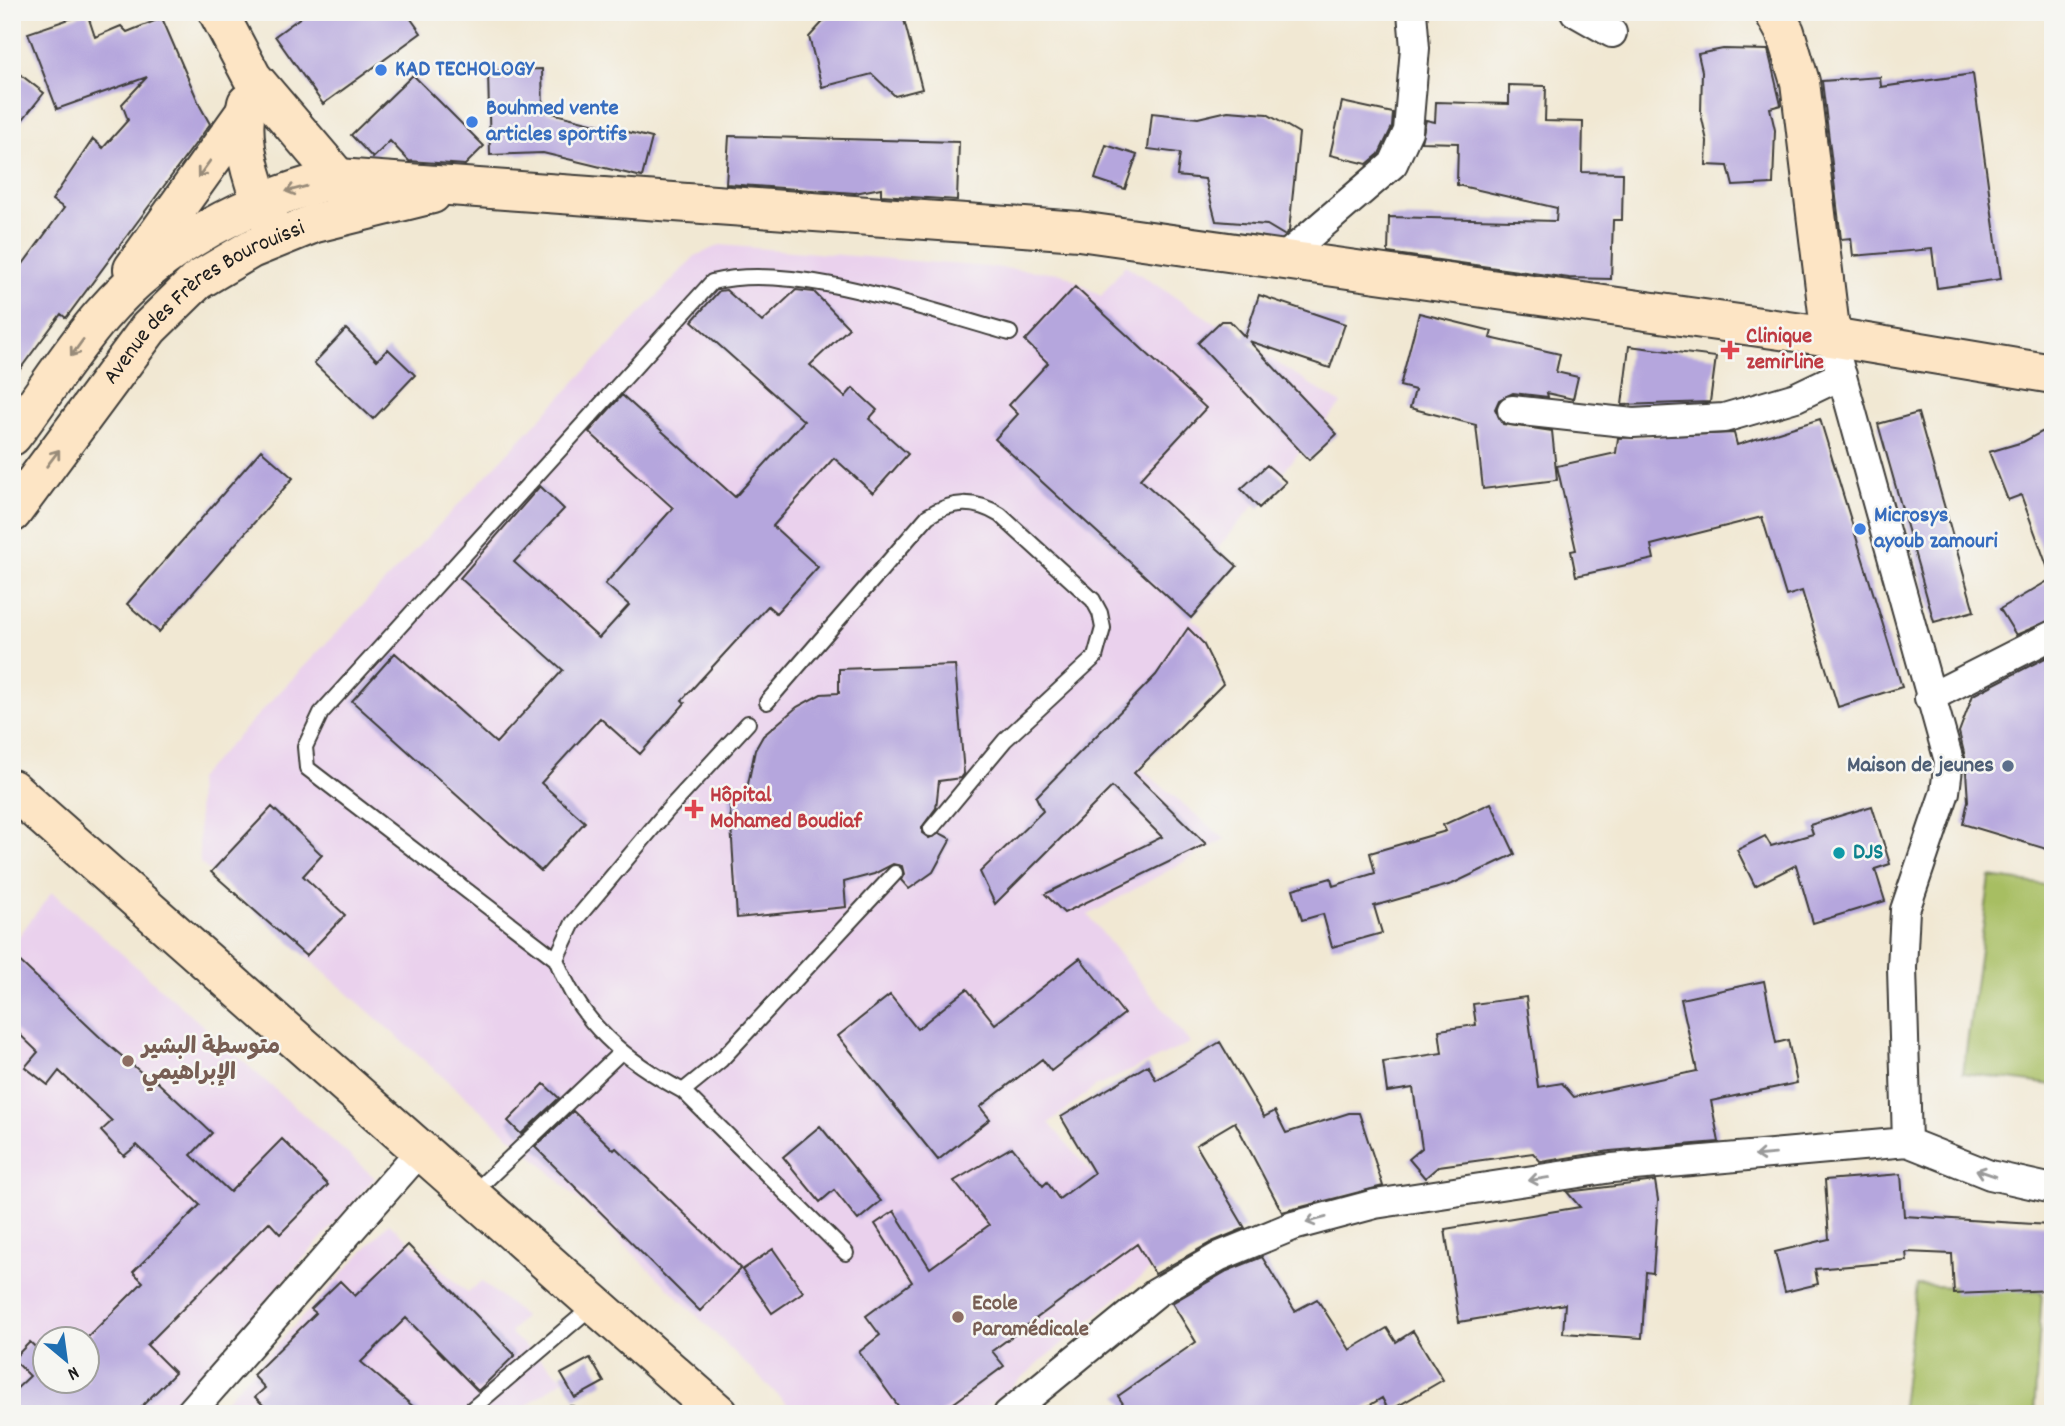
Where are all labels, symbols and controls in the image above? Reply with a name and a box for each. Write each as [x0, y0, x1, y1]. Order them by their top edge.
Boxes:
place label: KAD TECHOLOGY [395, 54, 536, 87]
marker: KAD TECHOLOGY [373, 62, 389, 78]
place label: Bouhmed vente articles sportifs [486, 93, 628, 152]
marker: Bouhmed vente articles sportifs [464, 114, 480, 130]
one-way arrow [196, 159, 211, 178]
one-way arrow [285, 183, 307, 196]
street label: Avenue des Frères Bourouissi [96, 212, 310, 392]
place label: Clinique zemirline [1746, 321, 1824, 380]
one-way arrow [70, 339, 85, 358]
marker: Clinique zemirline [1720, 340, 1740, 360]
one-way arrow [46, 449, 60, 468]
place label: Microsys ayoub zamouri [1874, 500, 1998, 559]
marker: Microsys ayoub zamouri [1852, 521, 1868, 537]
place label: Maison de jeunes [1847, 750, 1994, 783]
marker: Maison de jeunes [2000, 758, 2016, 774]
place label: Hôpital Mohamed Boudiaf [710, 780, 863, 839]
marker: Hôpital Mohamed Boudiaf [684, 799, 704, 819]
place label: DJS [1853, 837, 1883, 870]
marker: DJS [1831, 845, 1847, 861]
place label: متوسطة البشير الإبراهيمي [140, 1032, 280, 1092]
marker: متوسطة البشير الإبراهيمي [120, 1053, 136, 1069]
one-way arrow [1755, 1149, 1777, 1162]
one-way arrow [1976, 1166, 1998, 1178]
one-way arrow [1528, 1173, 1551, 1186]
one-way arrow [1305, 1214, 1327, 1227]
place label: Ecole Paramédicale [972, 1288, 1089, 1347]
marker: Ecole Paramédicale [950, 1309, 966, 1325]
north arrow [32, 1324, 102, 1394]
text: N [62, 1358, 83, 1386]

